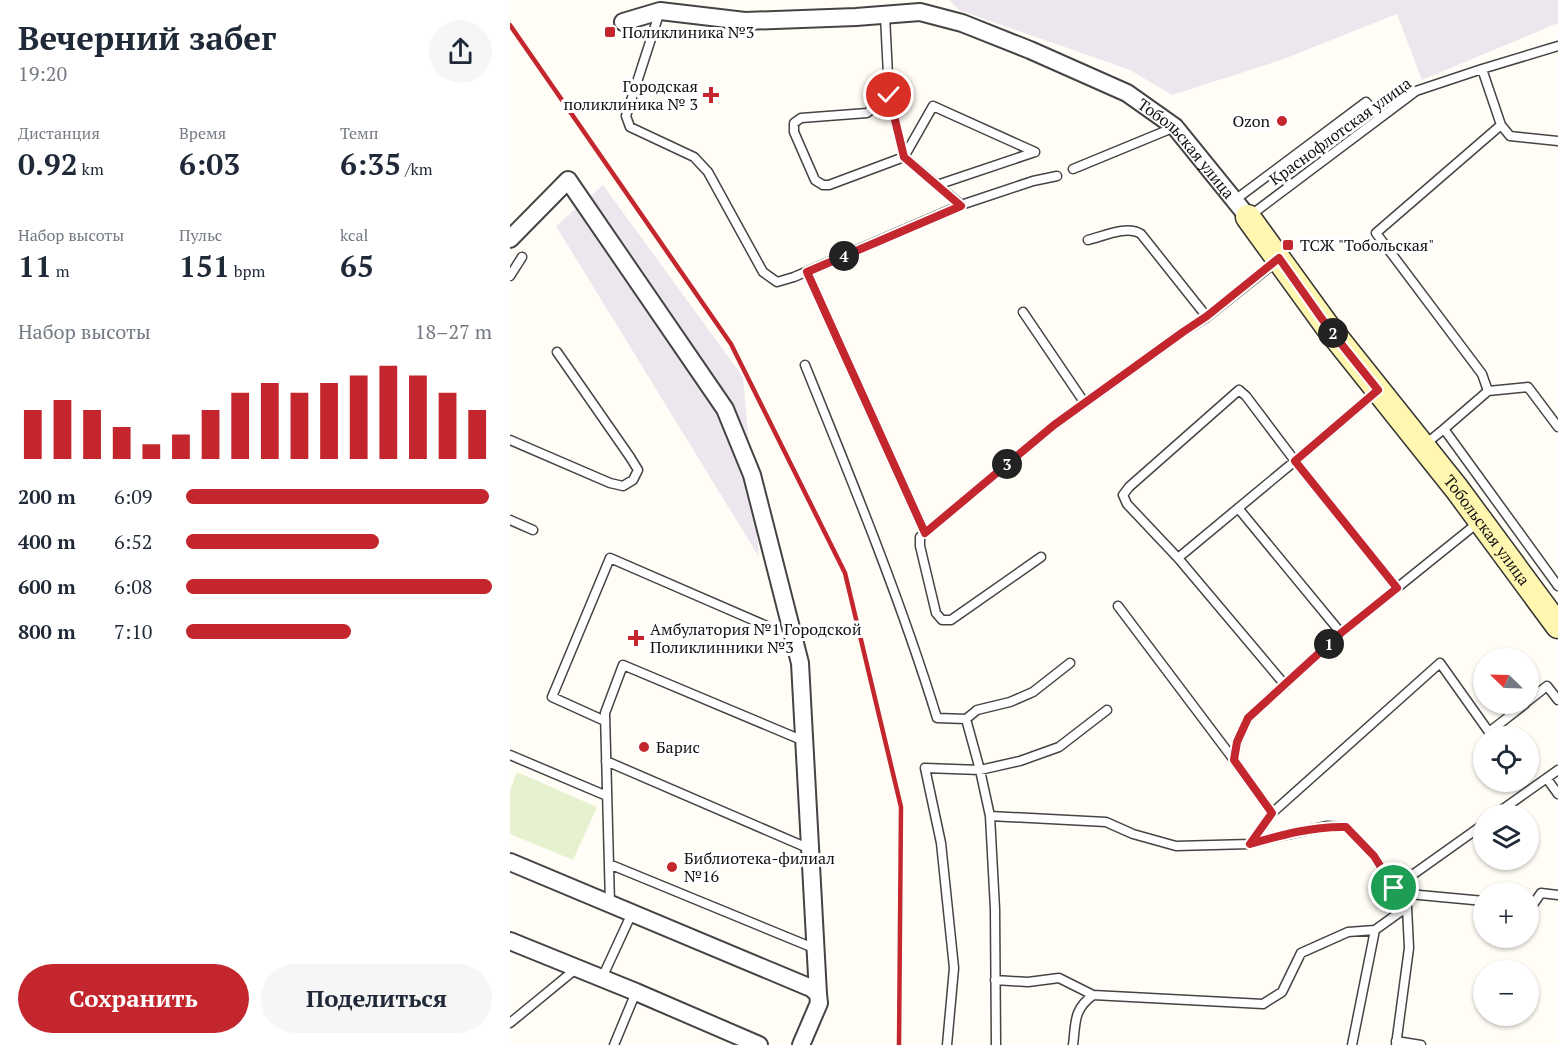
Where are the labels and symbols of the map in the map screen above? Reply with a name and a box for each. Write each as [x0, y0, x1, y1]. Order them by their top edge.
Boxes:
place label: Поликлиника №3 [622, 21, 754, 43]
marker: Поликлиника №3 [603, 25, 617, 39]
pin [863, 69, 914, 120]
street label: Краснофлотская улица [1265, 72, 1415, 190]
place label: Городская поликлиника № 3 [563, 75, 698, 115]
marker: Городская поликлиника № 3 [702, 86, 720, 104]
street label: Тобольская улица [1133, 93, 1240, 203]
place label: Ozon [1232, 110, 1270, 132]
marker: Ozon [1275, 114, 1289, 128]
place label: ТСЖ "Тобольская" [1300, 234, 1434, 256]
marker: ТСЖ "Тобольская" [1281, 238, 1295, 252]
pin: 4 [829, 241, 859, 271]
pin: 2 [1318, 318, 1348, 348]
pin: 3 [992, 449, 1022, 479]
street label: Тобольская улица [1439, 470, 1535, 590]
place label: Амбулатория №1 Городской Поликлинники №3 [650, 618, 862, 658]
marker: Амбулатория №1 Городской Поликлинники №3 [627, 629, 645, 647]
pin: 1 [1314, 629, 1344, 659]
north arrow [1473, 648, 1539, 714]
place label: Барис [656, 736, 700, 758]
marker: Барис [637, 740, 651, 754]
place label: Библиотека-филиал №16 [684, 847, 835, 887]
marker: Библиотека-филиал №16 [665, 860, 679, 874]
pin [1368, 862, 1419, 913]

